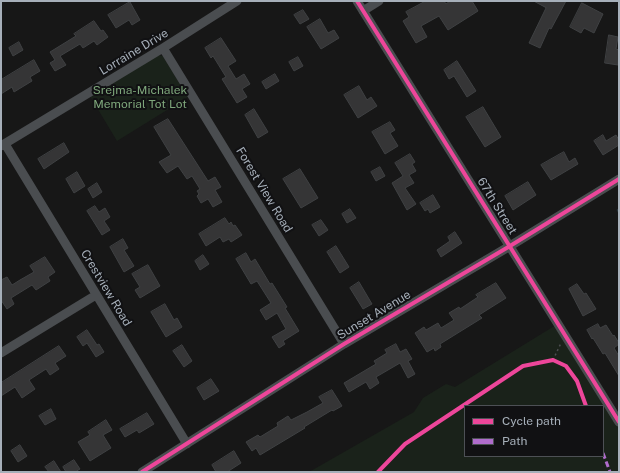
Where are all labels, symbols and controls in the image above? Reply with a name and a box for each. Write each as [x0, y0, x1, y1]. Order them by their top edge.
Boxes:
street label: Lorraine Drive [97, 26, 171, 78]
park label: Srejma-Michalek Memorial Tot Lot [93, 83, 187, 111]
street label: Forest View Road [233, 145, 295, 235]
street label: 67th Street [474, 175, 520, 237]
street label: Crestview Road [78, 247, 134, 329]
street label: Sunset Avenue [335, 287, 413, 343]
legend [464, 405, 604, 457]
text: Cycle path [502, 414, 561, 428]
text: Path [502, 434, 528, 448]

